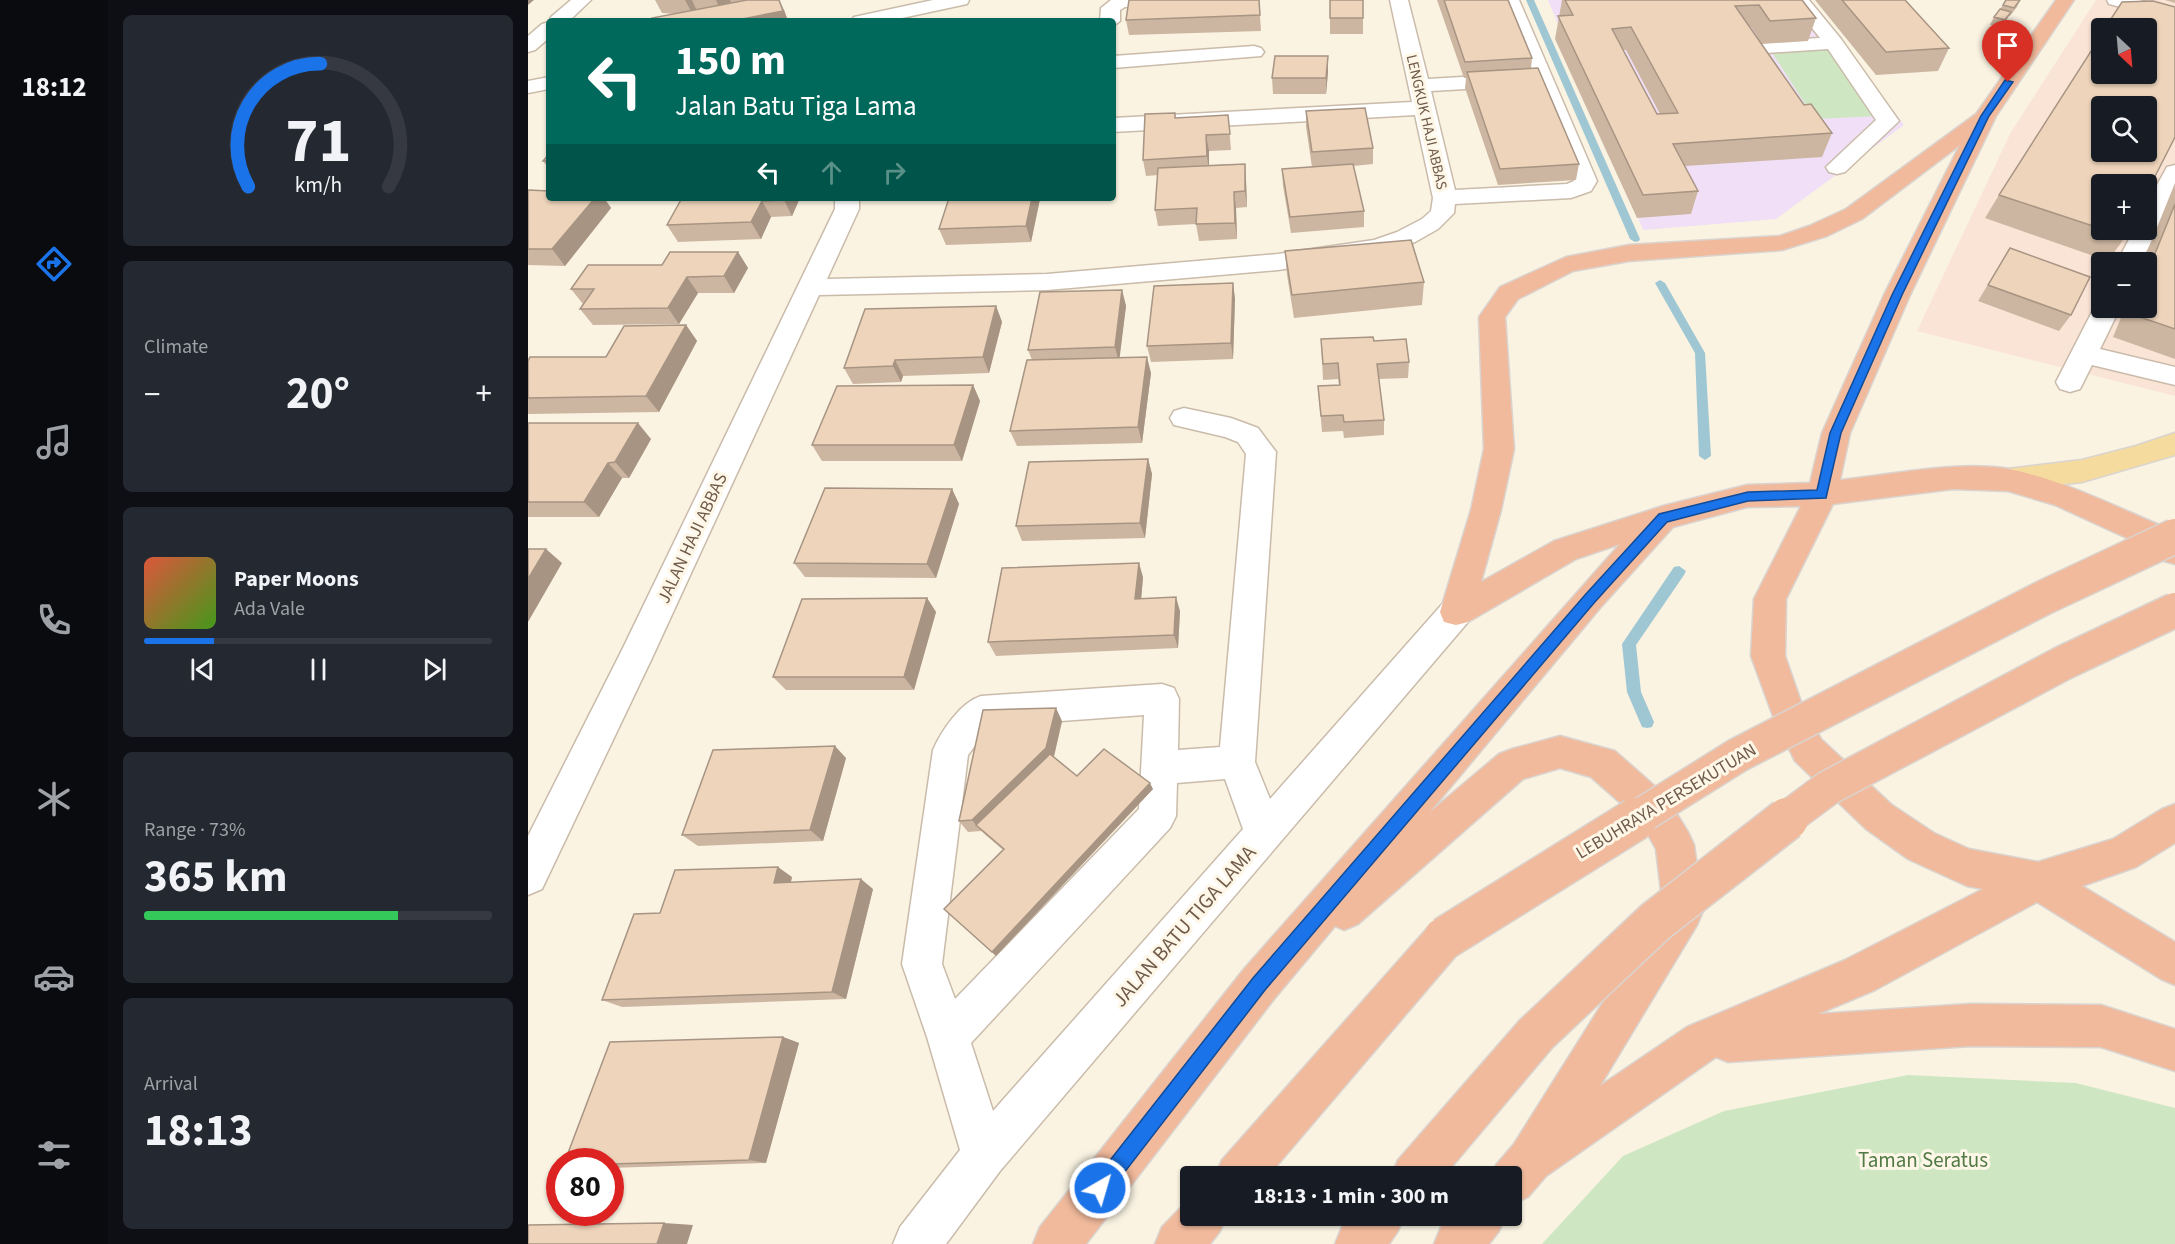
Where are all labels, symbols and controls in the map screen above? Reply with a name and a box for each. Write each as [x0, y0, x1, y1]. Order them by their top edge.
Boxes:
north arrow [2091, 18, 2157, 84]
map controls [2091, 18, 2157, 318]
pin [1982, 20, 2033, 82]
icon: arrive [1991, 29, 2024, 62]
text: 150 m [675, 31, 786, 91]
icon: left [576, 42, 654, 120]
street label: LENGKUK HAJI ABBAS [1401, 53, 1452, 192]
text: 18:12 [21, 68, 87, 107]
text: Jalan Batu Tiga Lama [675, 87, 917, 126]
button: search [2091, 96, 2157, 162]
text: 71 [285, 98, 351, 187]
icon: left [752, 156, 785, 189]
icon: ahead [815, 156, 848, 189]
icon: right [878, 156, 911, 189]
text: km/h [294, 171, 342, 202]
button: + [2091, 174, 2157, 240]
icon: directions [33, 243, 75, 285]
button: − [2091, 252, 2157, 318]
text: Climate [144, 333, 208, 361]
text: 20° [286, 362, 350, 426]
text: − [144, 371, 160, 418]
text: + [476, 371, 492, 418]
icon: music [33, 421, 75, 463]
street label: JALAN HAJI ABBAS [651, 469, 734, 607]
text: Paper Moons [234, 563, 359, 595]
text: Ada Vale [234, 595, 305, 623]
icon: phone [33, 599, 75, 641]
icon: previous [186, 653, 219, 686]
icon: pause [302, 653, 335, 686]
icon: next [418, 653, 451, 686]
street label: LEBUHRAYA PERSEKUTUAN [1571, 738, 1761, 865]
icon: climate [33, 778, 75, 820]
text: Range · 73% [144, 816, 245, 844]
street label: JALAN BATU TIGA LAMA [1105, 838, 1263, 1014]
text: 365 km [144, 845, 288, 909]
icon: car [33, 956, 75, 998]
text: Arrival [144, 1070, 198, 1098]
text: 18:13 [144, 1099, 253, 1163]
icon: filters [33, 1134, 75, 1176]
park label: Taman Seratus [1858, 1145, 1988, 1175]
speed limit sign: 80 [546, 1148, 624, 1226]
position arrow [1068, 1156, 1132, 1220]
text: 18:13 · 1 min · 300 m [1253, 1180, 1449, 1212]

